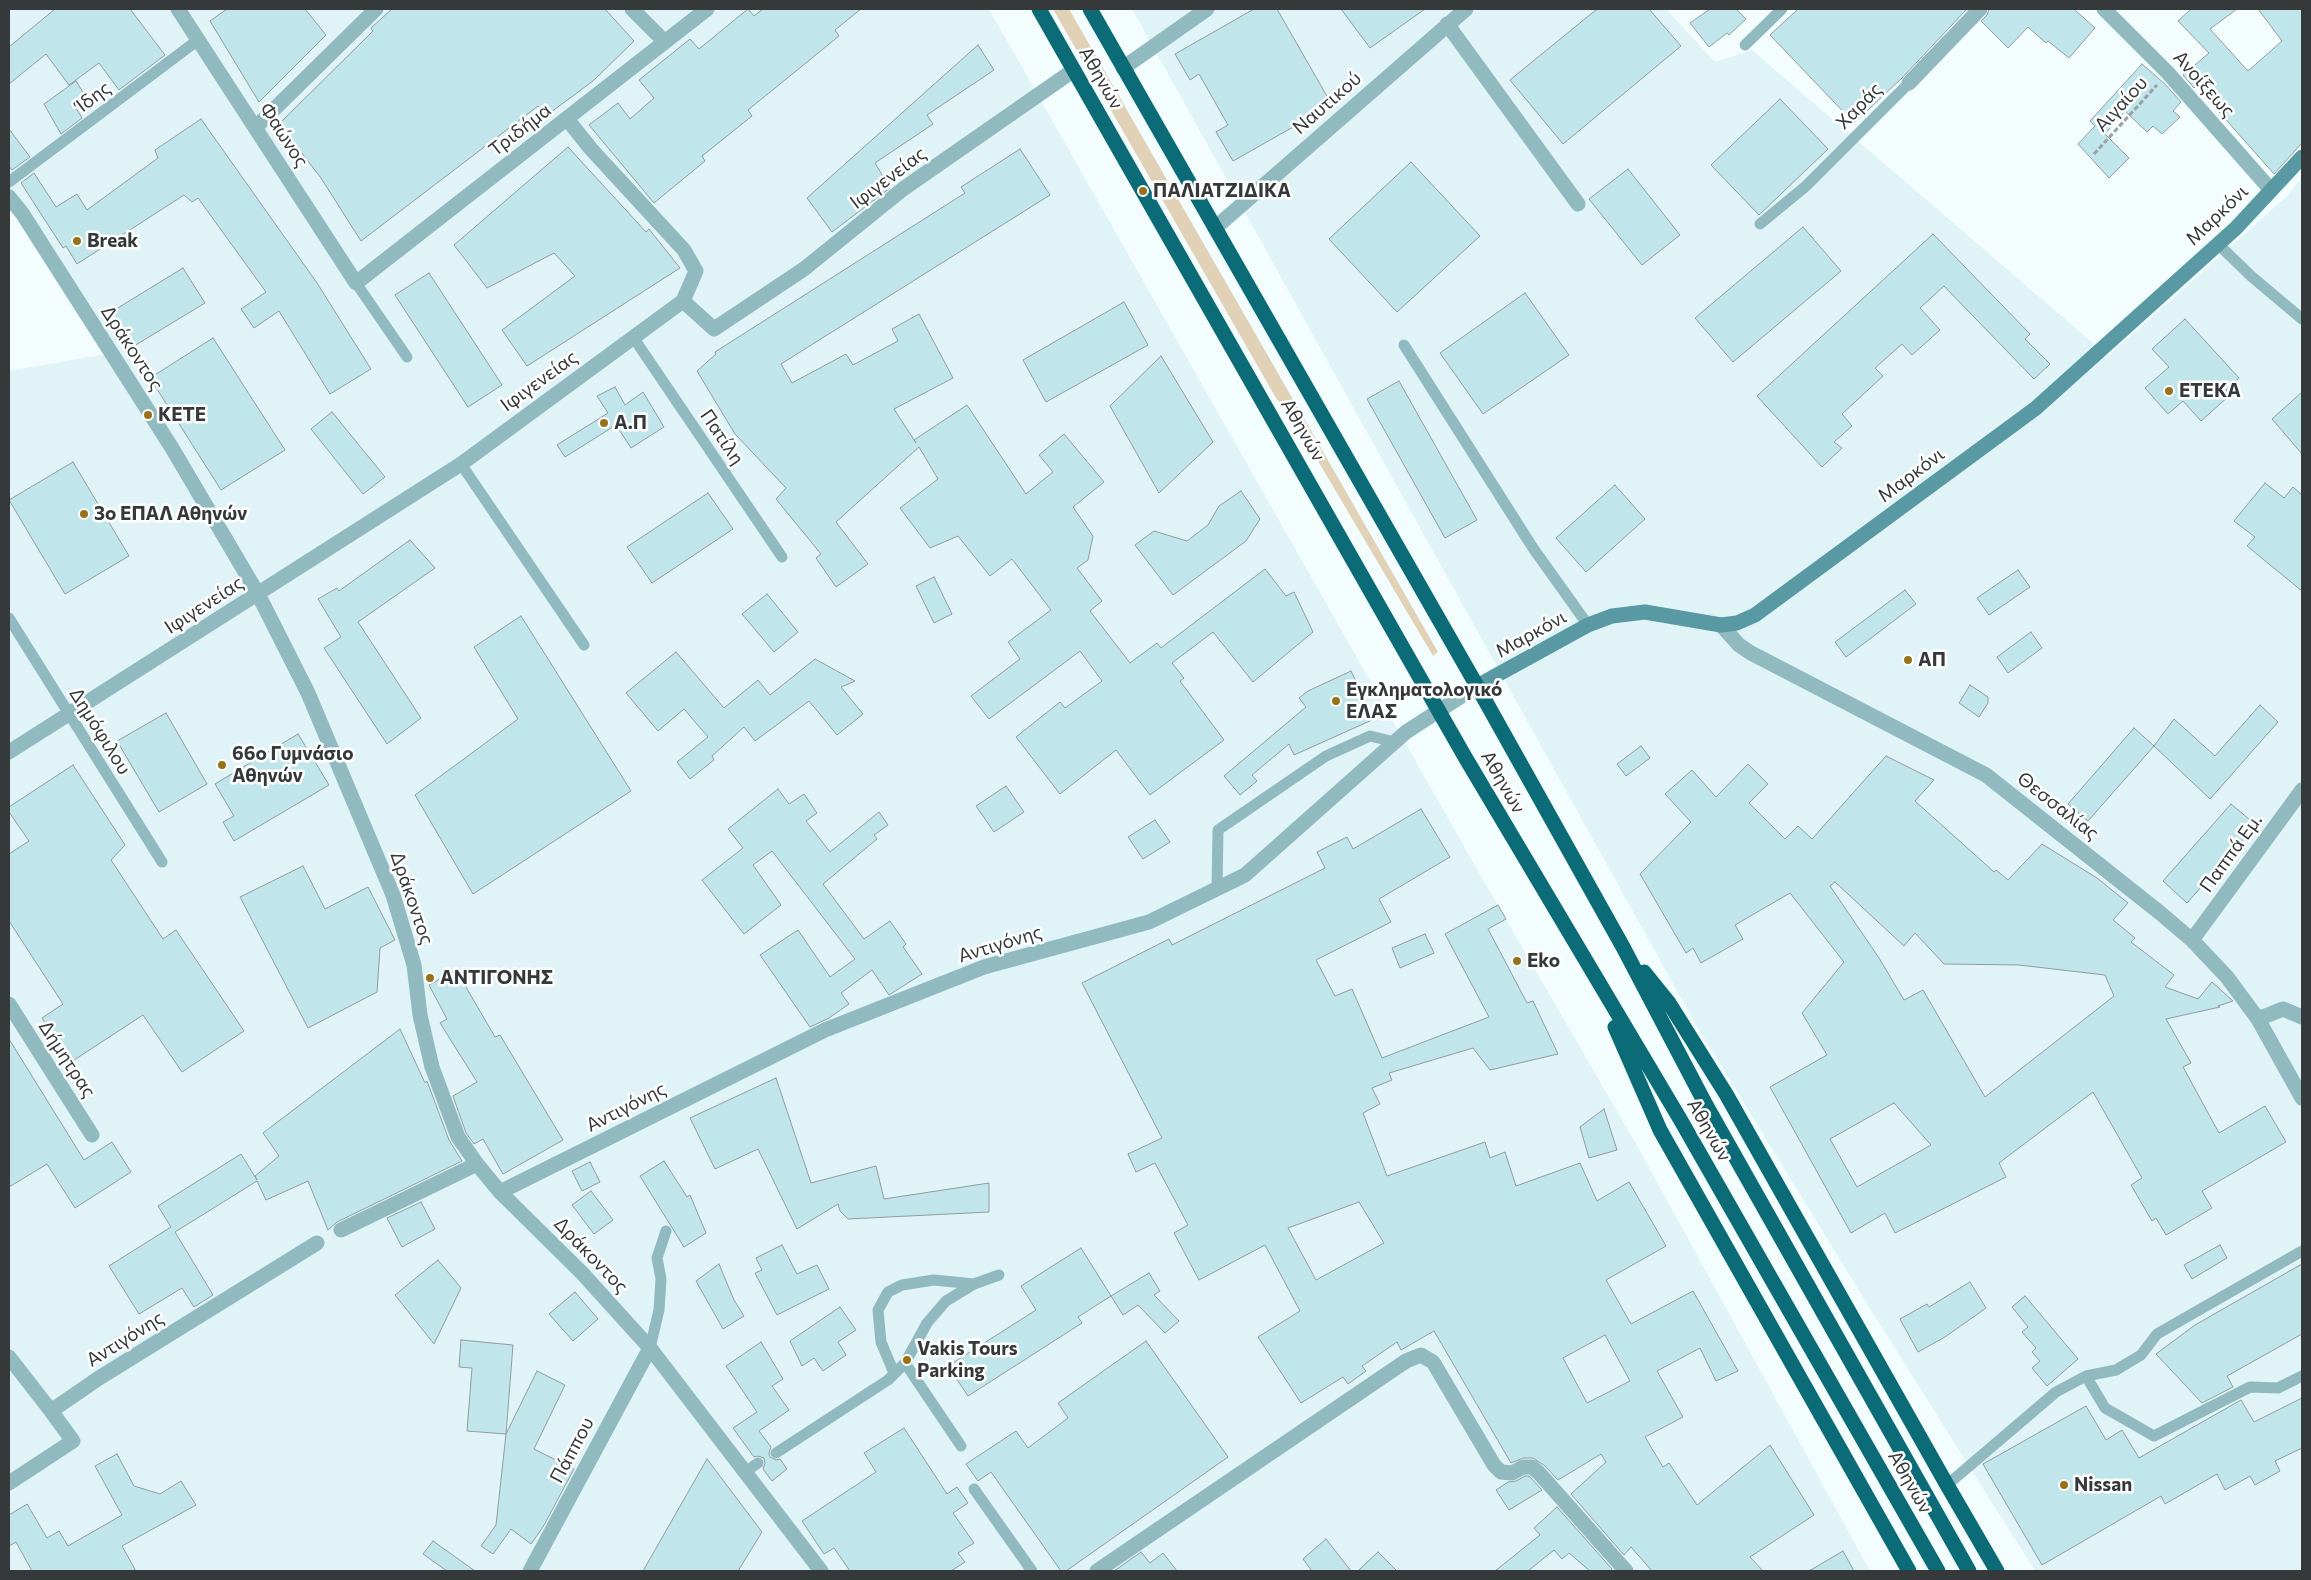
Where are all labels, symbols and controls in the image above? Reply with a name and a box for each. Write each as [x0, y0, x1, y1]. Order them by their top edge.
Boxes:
street label: Αθηνών [1074, 43, 1128, 113]
street label: Ανοίξεως [2168, 46, 2240, 122]
street label: Ναυτικού [1288, 67, 1366, 139]
street label: Αιγαίου [2090, 72, 2152, 136]
street label: Ίδης [71, 76, 115, 118]
street label: Χαράς [1831, 78, 1887, 134]
street label: Φαώνος [255, 99, 313, 171]
street label: Τριδήμα [484, 99, 556, 161]
street label: Ιφιγενείας [846, 142, 930, 214]
place label: ΠΑΛΙΑΤΖΙΔΙΚΑ [1153, 180, 1291, 202]
street label: Μαρκόνι [2181, 180, 2253, 250]
marker: ΠΑΛΙΑΤΖΙΔΙΚΑ [1137, 185, 1149, 197]
place label: Break [87, 230, 138, 252]
marker: Break [71, 235, 83, 247]
street label: Δράκοντος [96, 301, 168, 395]
street label: Ιφιγενείας [496, 346, 582, 416]
place label: ΕΤΕΚΑ [2179, 380, 2241, 402]
marker: ΕΤΕΚΑ [2163, 385, 2175, 397]
street label: Αθηνών [1276, 395, 1330, 465]
place label: ΚΕΤΕ [158, 404, 206, 426]
street label: Πατίλη [695, 405, 749, 469]
marker: ΚΕΤΕ [142, 409, 154, 421]
place label: Α.Π [614, 412, 647, 434]
marker: Α.Π [598, 417, 610, 429]
street label: Μαρκόνι [1873, 443, 1949, 507]
place label: 3ο ΕΠΑΛ Αθηνών [94, 503, 247, 525]
marker: 3ο ΕΠΑΛ Αθηνών [78, 508, 90, 520]
street label: Ιφιγενείας [160, 571, 248, 639]
street label: Μαρκόνι [1492, 605, 1570, 663]
place label: ΑΠ [1918, 649, 1946, 671]
marker: ΑΠ [1902, 654, 1914, 666]
place label: Εγκληματολογικό ΕΛΑΣ [1346, 679, 1502, 723]
street label: Δημόφιλου [64, 683, 136, 779]
marker: Εγκληματολογικό ΕΛΑΣ [1330, 695, 1342, 707]
place label: 66ο Γυμνάσιο Αθηνών [232, 743, 354, 787]
street label: Αθηνών [1476, 747, 1530, 817]
marker: 66ο Γυμνάσιο Αθηνών [216, 759, 228, 771]
street label: Θεσσαλίας [2013, 767, 2103, 845]
street label: Παππά Εμ. [2195, 809, 2267, 897]
street label: Δράκοντος [385, 849, 439, 947]
street label: Αντιγόνης [955, 920, 1045, 968]
place label: Eko [1527, 950, 1560, 972]
marker: Eko [1511, 955, 1523, 967]
place label: ΑΝΤΙΓΟΝΗΣ [440, 967, 553, 989]
marker: ΑΝΤΙΓΟΝΗΣ [424, 972, 436, 984]
street label: Δήμητρας [34, 1016, 100, 1102]
street label: Αντιγόνης [582, 1077, 670, 1137]
street label: Αθηνών [1682, 1095, 1736, 1165]
street label: Δράκοντος [549, 1212, 633, 1298]
street label: Αντιγόνης [82, 1306, 168, 1372]
place label: Vakis Tours Parking [917, 1338, 1018, 1382]
marker: Vakis Tours Parking [901, 1354, 913, 1366]
street label: Πάππου [545, 1413, 599, 1487]
street label: Αθηνών [1883, 1447, 1937, 1517]
place label: Nissan [2074, 1474, 2132, 1496]
marker: Nissan [2058, 1479, 2070, 1491]

